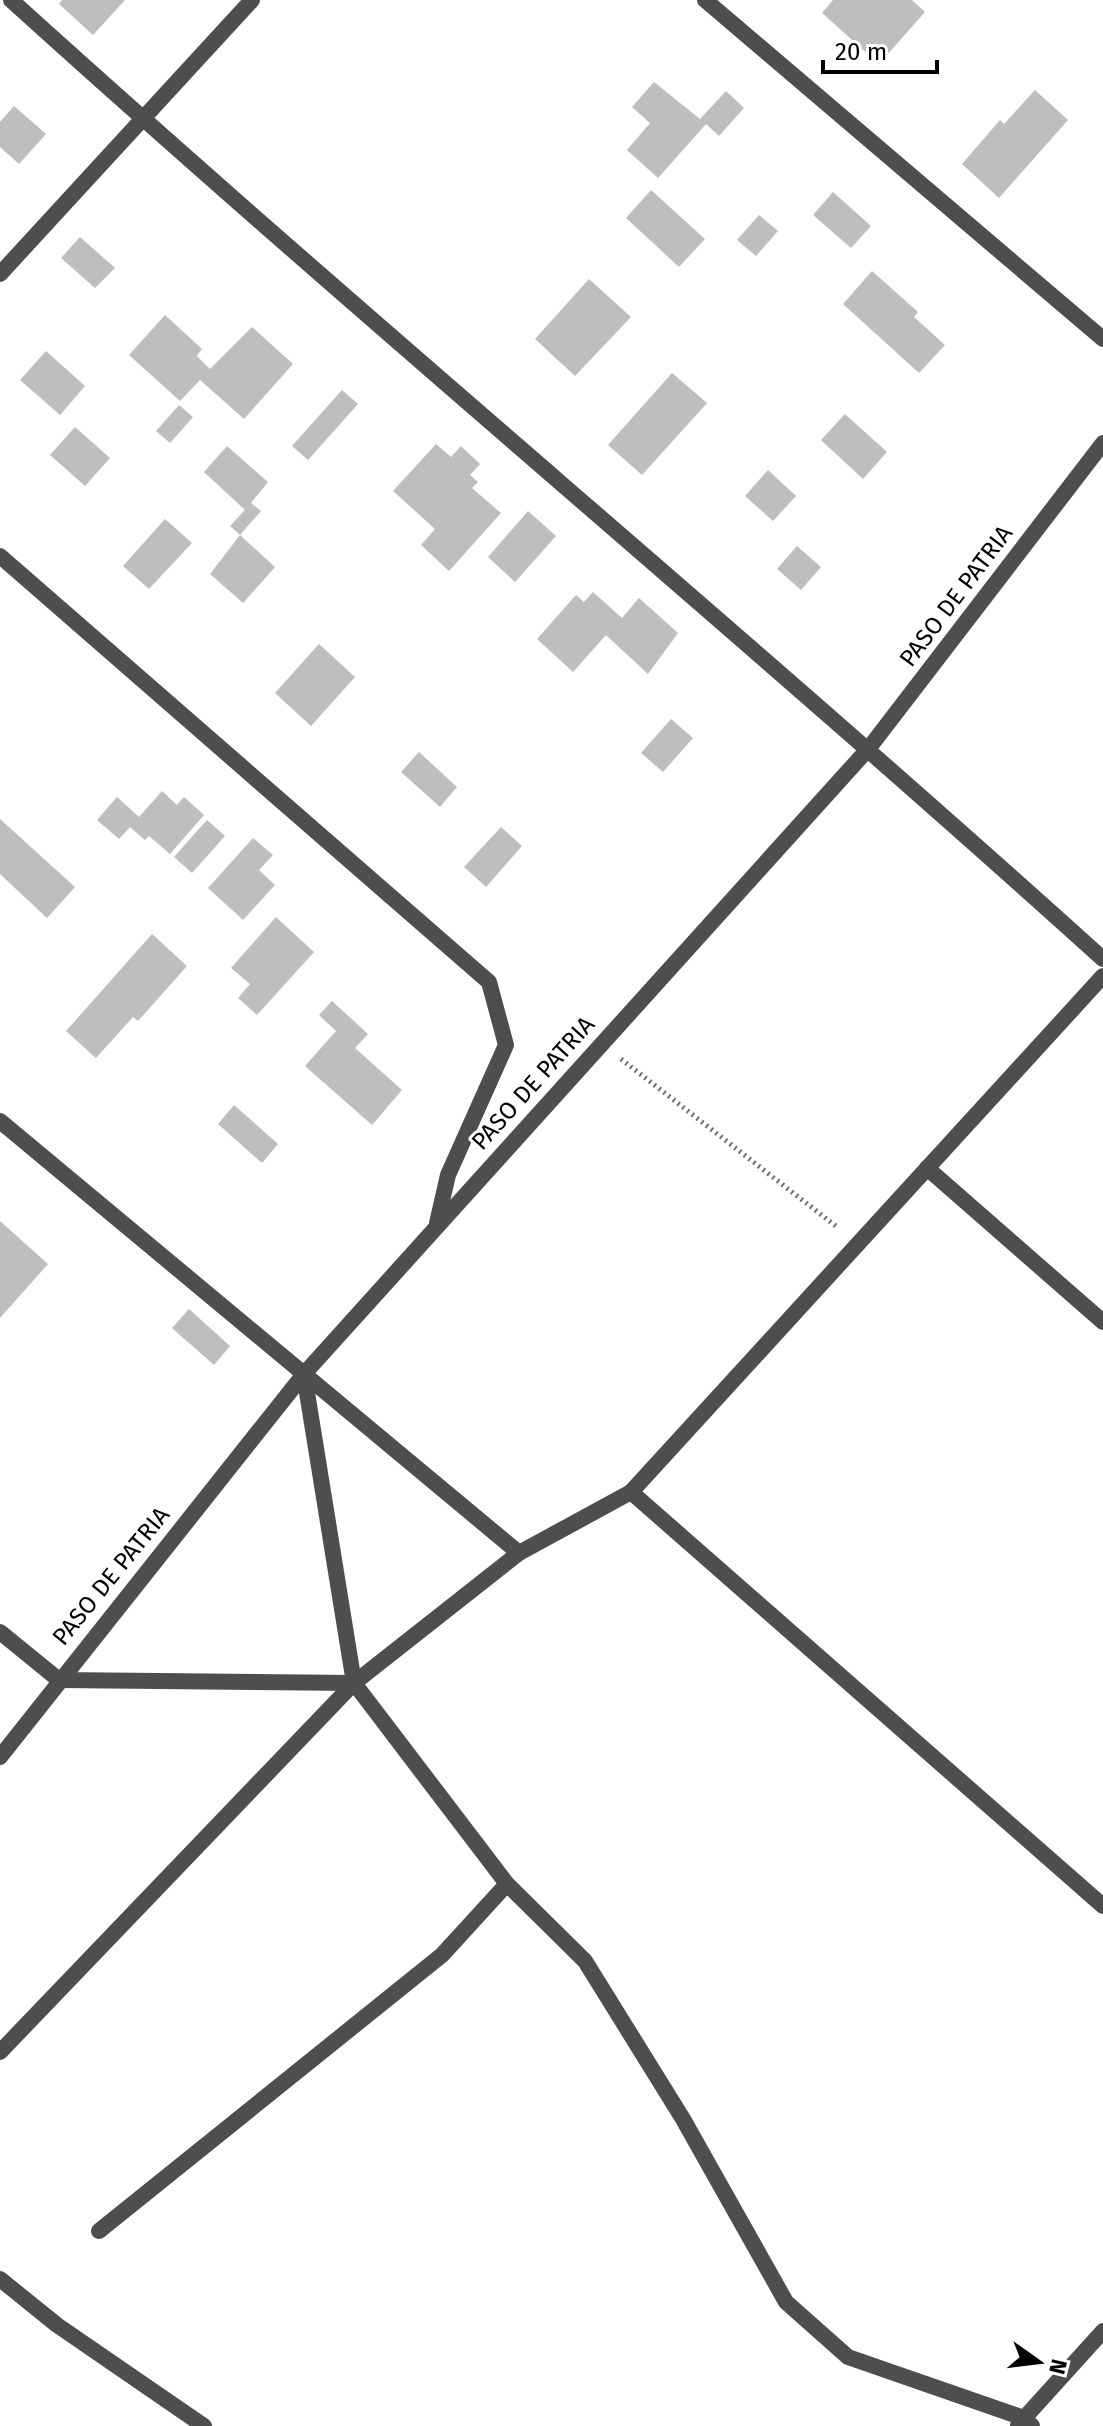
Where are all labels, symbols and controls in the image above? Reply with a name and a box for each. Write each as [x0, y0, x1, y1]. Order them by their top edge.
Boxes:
scale bar [823, 24, 937, 74]
text: 20 m [835, 38, 887, 66]
street label: PASO DE PATRIA [894, 520, 1018, 672]
street label: PASO DE PATRIA [466, 1010, 600, 1155]
street label: PASO DE PATRIA [47, 1501, 175, 1651]
north arrow [999, 2322, 1079, 2402]
text: N [1043, 2356, 1073, 2377]

